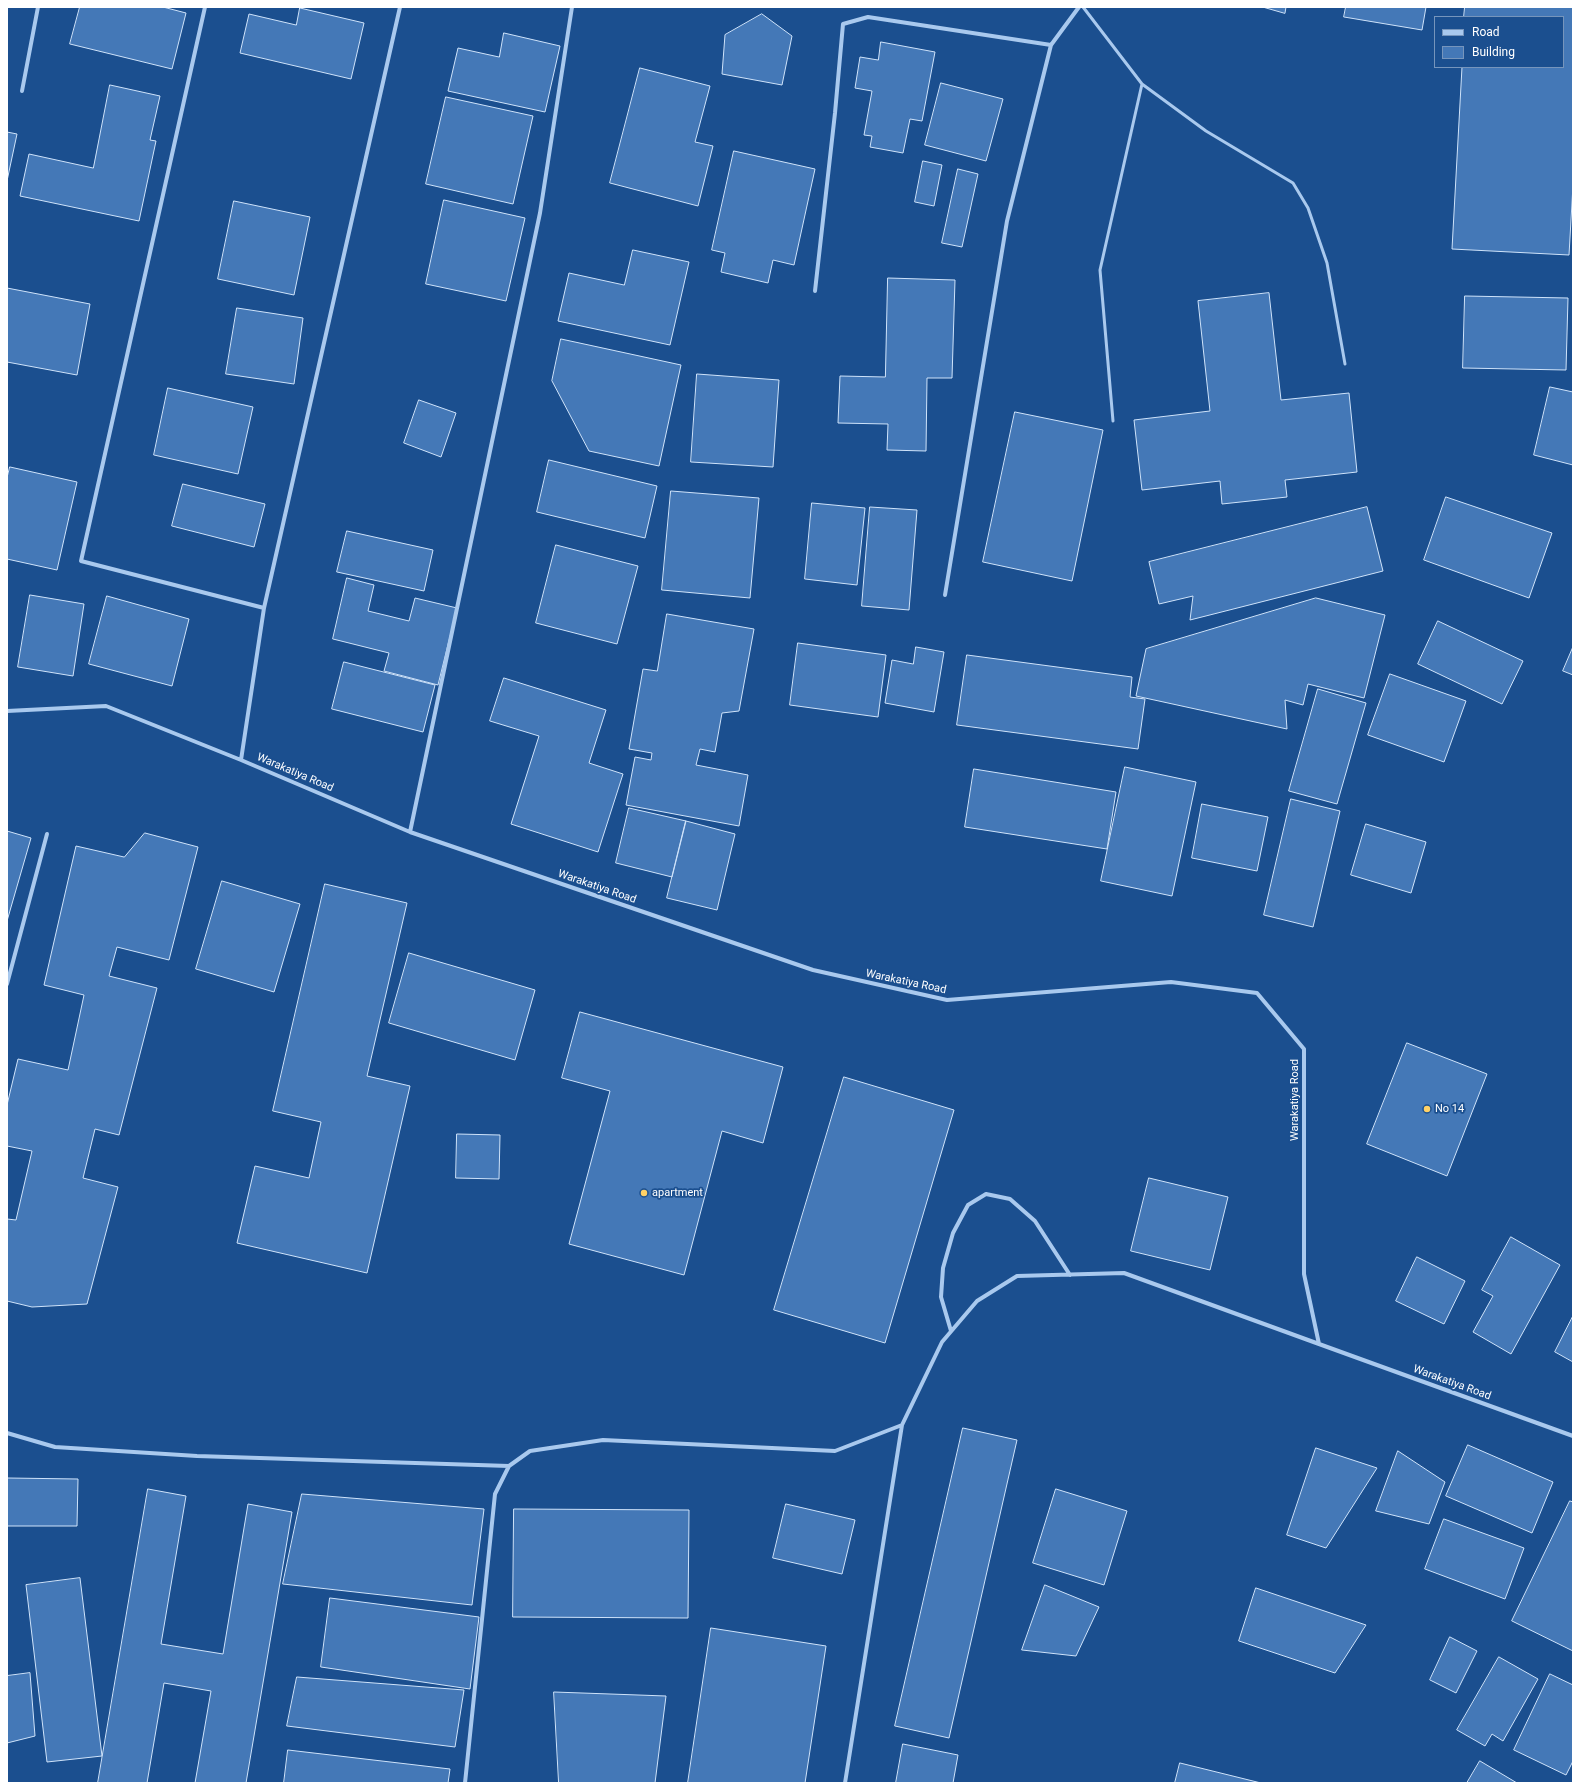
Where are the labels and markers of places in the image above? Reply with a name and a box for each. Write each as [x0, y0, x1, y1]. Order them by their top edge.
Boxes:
place label: No 14 [1435, 1102, 1464, 1116]
marker: No 14 [1422, 1104, 1432, 1114]
place label: apartment [652, 1186, 703, 1200]
marker: apartment [639, 1188, 649, 1198]

